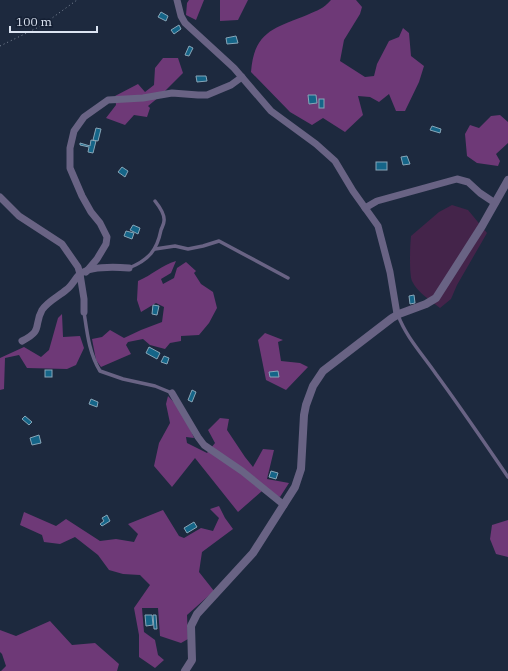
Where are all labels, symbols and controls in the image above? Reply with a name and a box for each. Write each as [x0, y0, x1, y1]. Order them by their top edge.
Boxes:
scale bar [10, 8, 97, 34]
text: 100 m [16, 14, 52, 29]

